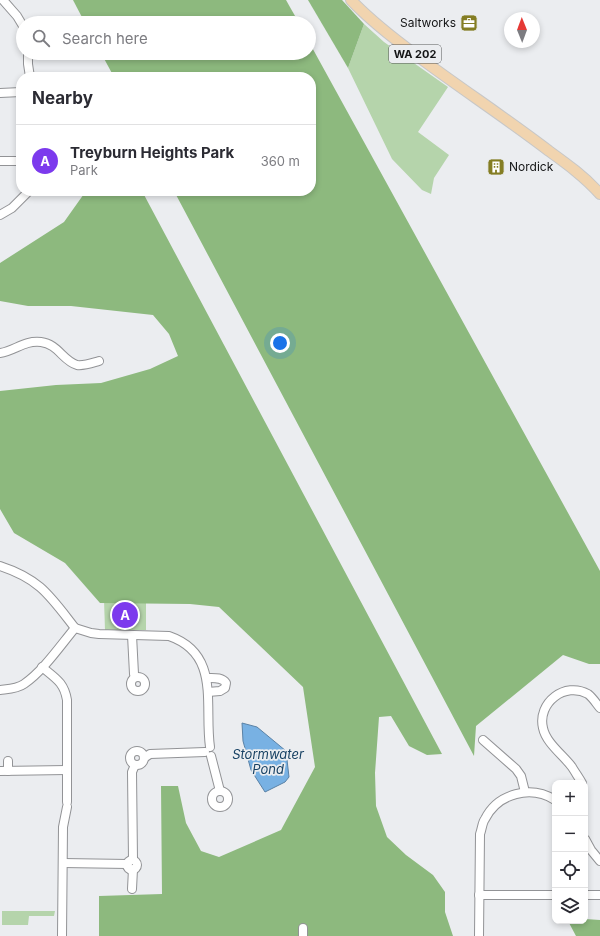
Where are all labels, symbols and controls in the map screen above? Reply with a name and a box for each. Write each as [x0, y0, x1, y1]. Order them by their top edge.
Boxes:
north arrow [504, 12, 540, 48]
office icon: Saltworks [459, 13, 479, 33]
place label: Saltworks [400, 15, 456, 30]
search box [16, 16, 316, 60]
icon: search [30, 27, 52, 49]
text: Search here [62, 29, 148, 48]
road number: WA 202 [389, 45, 441, 63]
text: Nearby [32, 88, 93, 108]
text: Treyburn Heights Park [70, 143, 234, 162]
text: A [40, 153, 50, 169]
text: 360 m [261, 153, 300, 169]
building icon: Nordick [486, 157, 506, 177]
place label: Nordick [509, 159, 554, 174]
text: Park [70, 162, 98, 178]
your location [270, 333, 290, 353]
pin: A [112, 600, 138, 630]
water label: Stormwater Pond [232, 746, 305, 777]
map controls [552, 780, 588, 924]
button: + [552, 780, 588, 816]
button: − [552, 816, 588, 852]
button: locate [552, 852, 588, 888]
button: layers [552, 888, 588, 924]

